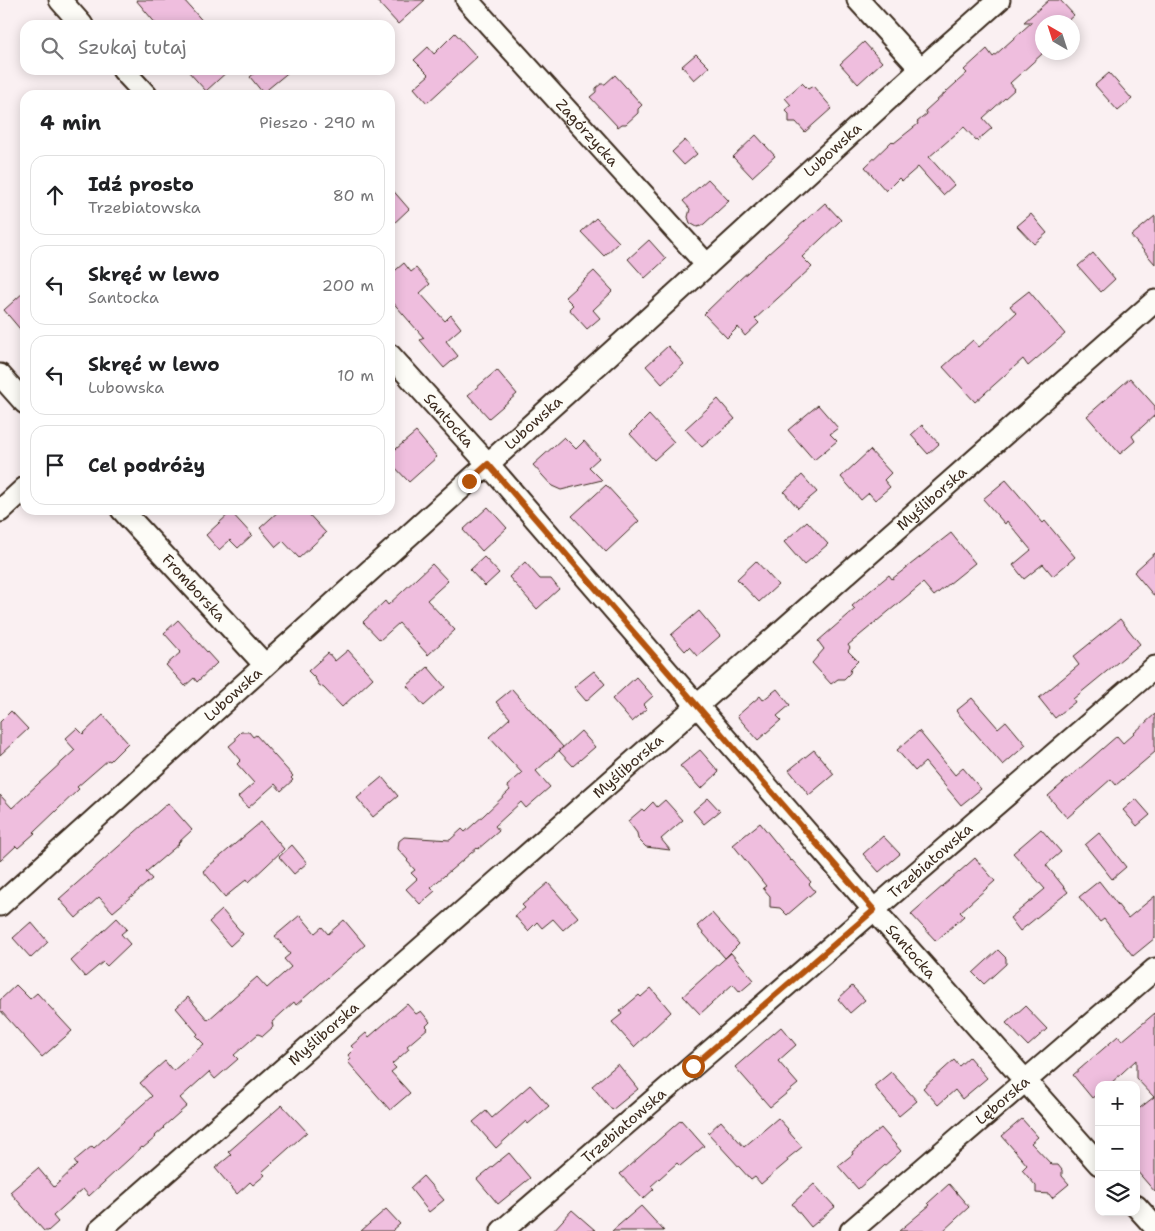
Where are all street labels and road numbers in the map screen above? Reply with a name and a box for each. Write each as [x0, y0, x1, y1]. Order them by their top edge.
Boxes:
street label: Zagórzycka [551, 95, 623, 171]
street label: Lubowska [800, 118, 866, 182]
street label: Santocka [419, 389, 479, 452]
street label: Lubowska [500, 391, 567, 454]
street label: Myśliborska [892, 462, 972, 535]
street label: Fromborska [158, 550, 230, 626]
street label: Lubowska [200, 663, 267, 726]
street label: Myśliborska [589, 730, 668, 803]
street label: Trzebiatowska [884, 818, 977, 903]
street label: Santocka [881, 920, 941, 984]
street label: Myśliborska [284, 997, 364, 1070]
street label: Lęborska [971, 1071, 1034, 1129]
street label: Trzebiatowska [577, 1083, 671, 1168]

